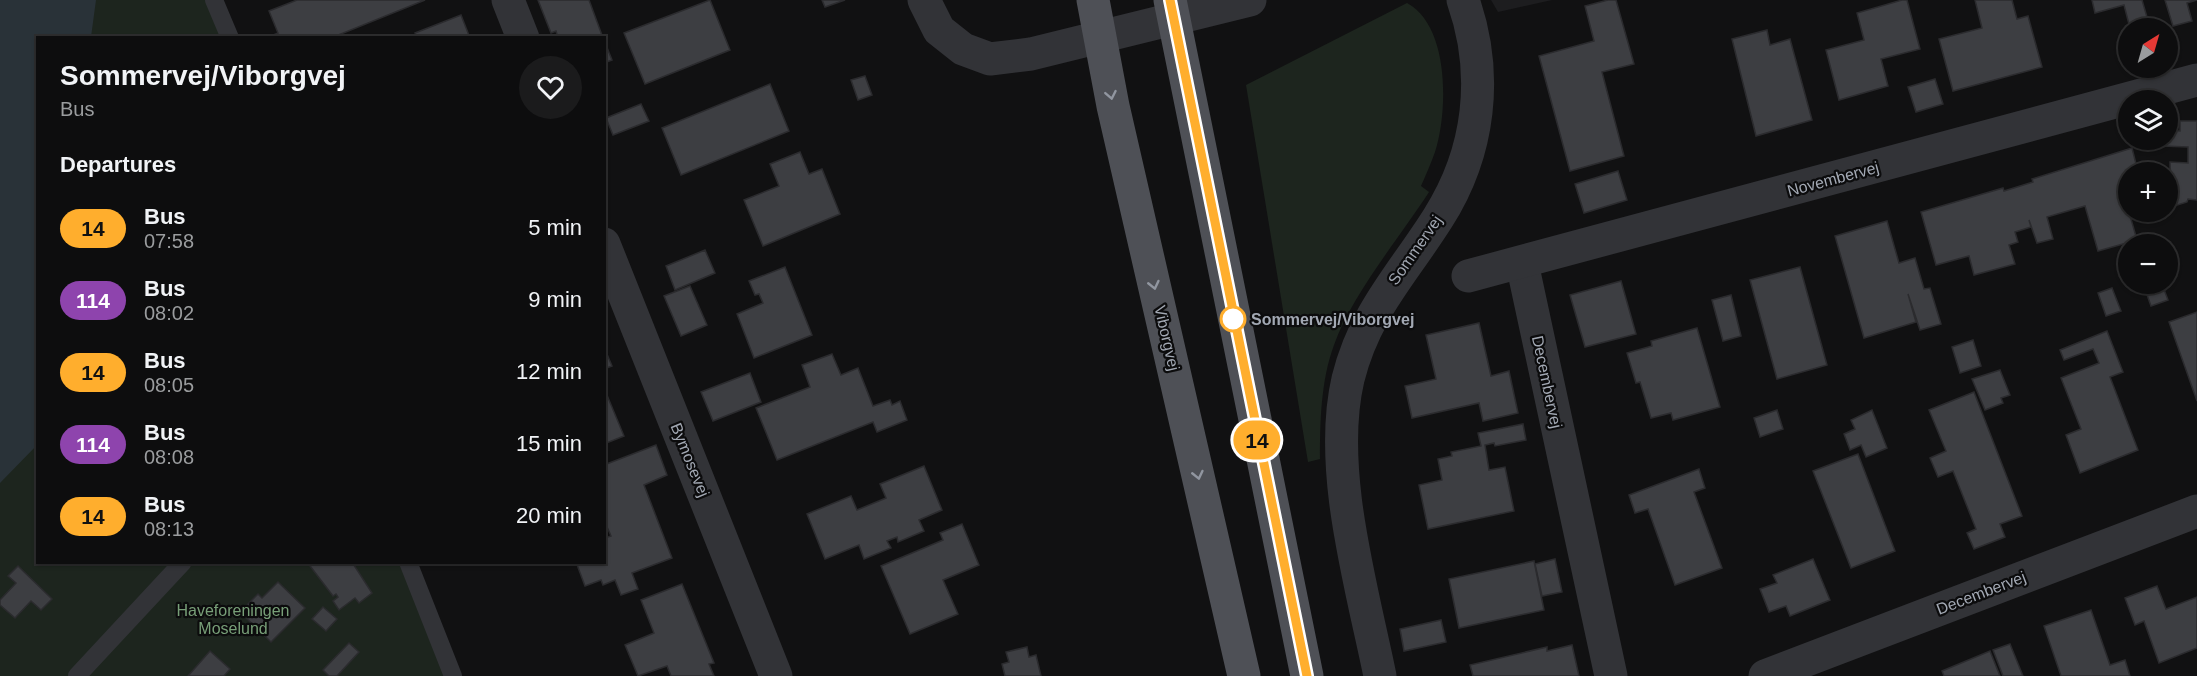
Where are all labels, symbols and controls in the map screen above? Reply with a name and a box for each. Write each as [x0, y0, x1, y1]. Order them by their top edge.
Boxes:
north arrow [2118, 18, 2178, 78]
map controls [2118, 18, 2178, 294]
button: heart [519, 56, 582, 119]
text: Sommervej/Viborgvej [60, 60, 346, 91]
one-way arrow [1104, 90, 1117, 100]
button: layers [2118, 90, 2178, 150]
text: Bus [60, 98, 94, 120]
text: Departures [60, 152, 176, 177]
street label: Novembervej [1785, 159, 1881, 199]
button: + [2118, 162, 2178, 222]
text: Bus [144, 204, 186, 229]
street label: Sommervej [1385, 212, 1445, 288]
text: 5 min [528, 215, 582, 240]
text: 14 [81, 217, 105, 240]
text: 07:58 [144, 230, 194, 252]
button: − [2118, 234, 2178, 294]
text: Bus [144, 276, 186, 301]
one-way arrow [1147, 280, 1160, 290]
text: 9 min [528, 287, 582, 312]
text: 114 [76, 289, 110, 312]
text: 08:02 [144, 302, 194, 324]
street label: Viborgvej [1151, 304, 1183, 372]
marker: Sommervej/Viborgvej [1220, 306, 1246, 332]
place label: Sommervej/Viborgvej [1251, 311, 1414, 328]
street label: Decembervej [1529, 334, 1565, 430]
text: Bus [144, 348, 186, 373]
text: 12 min [516, 359, 582, 384]
text: 14 [81, 361, 105, 384]
text: 08:05 [144, 374, 194, 396]
text: Bus [144, 420, 186, 445]
line badge: 14 [1230, 420, 1284, 460]
street label: Bymosevej [667, 421, 713, 499]
text: 14 [1245, 429, 1269, 452]
text: 15 min [516, 431, 582, 456]
text: 114 [76, 433, 110, 456]
text: 08:08 [144, 446, 194, 468]
one-way arrow [1191, 470, 1204, 480]
text: Bus [144, 492, 186, 517]
text: 20 min [516, 503, 582, 528]
text: 14 [81, 505, 105, 528]
text: 08:13 [144, 518, 194, 540]
street label: Decembervej [1934, 568, 2028, 618]
park label: Haveforeningen Moselund [177, 602, 289, 637]

